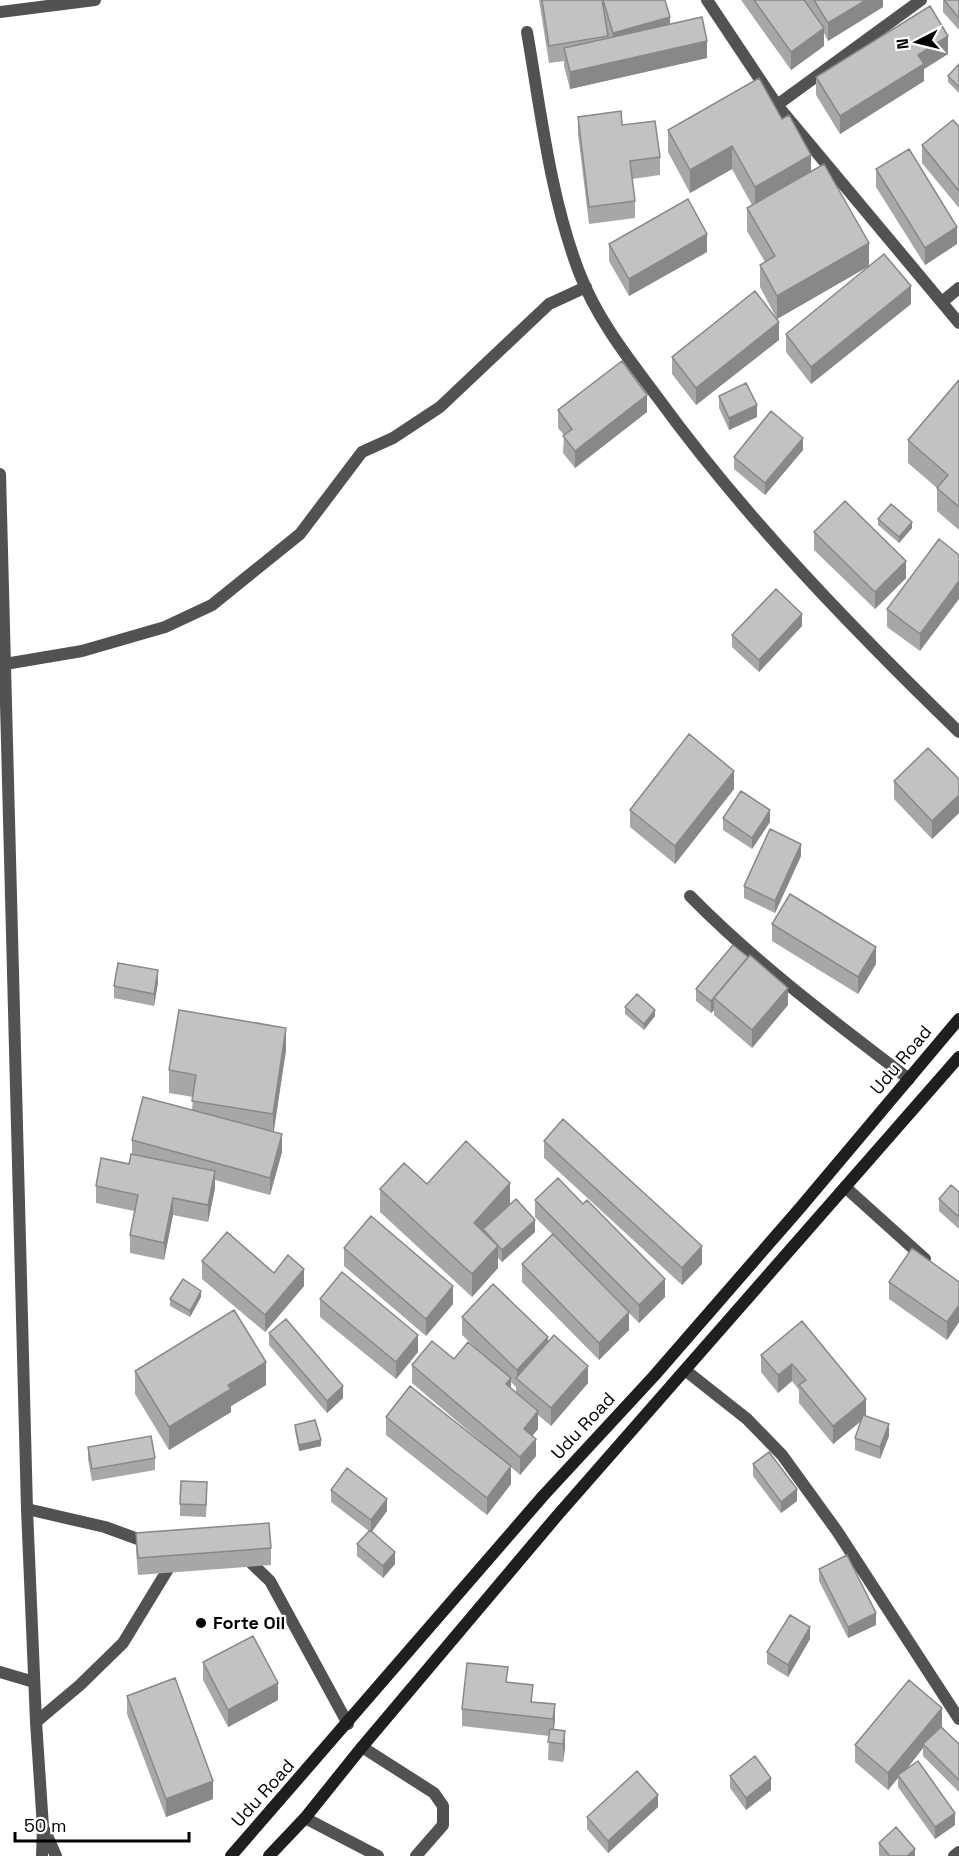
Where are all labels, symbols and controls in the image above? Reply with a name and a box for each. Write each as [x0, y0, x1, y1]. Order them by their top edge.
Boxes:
north arrow [887, 12, 947, 72]
text: N [892, 37, 914, 50]
street label: Udu Road [865, 1020, 936, 1099]
street label: Udu Road [546, 1387, 619, 1464]
place label: Forte Oil [213, 1611, 285, 1634]
marker: Forte Oil [194, 1616, 208, 1630]
street label: Udu Road [226, 1754, 299, 1831]
scale bar [15, 1805, 189, 1843]
text: 50 m [24, 1814, 66, 1837]

